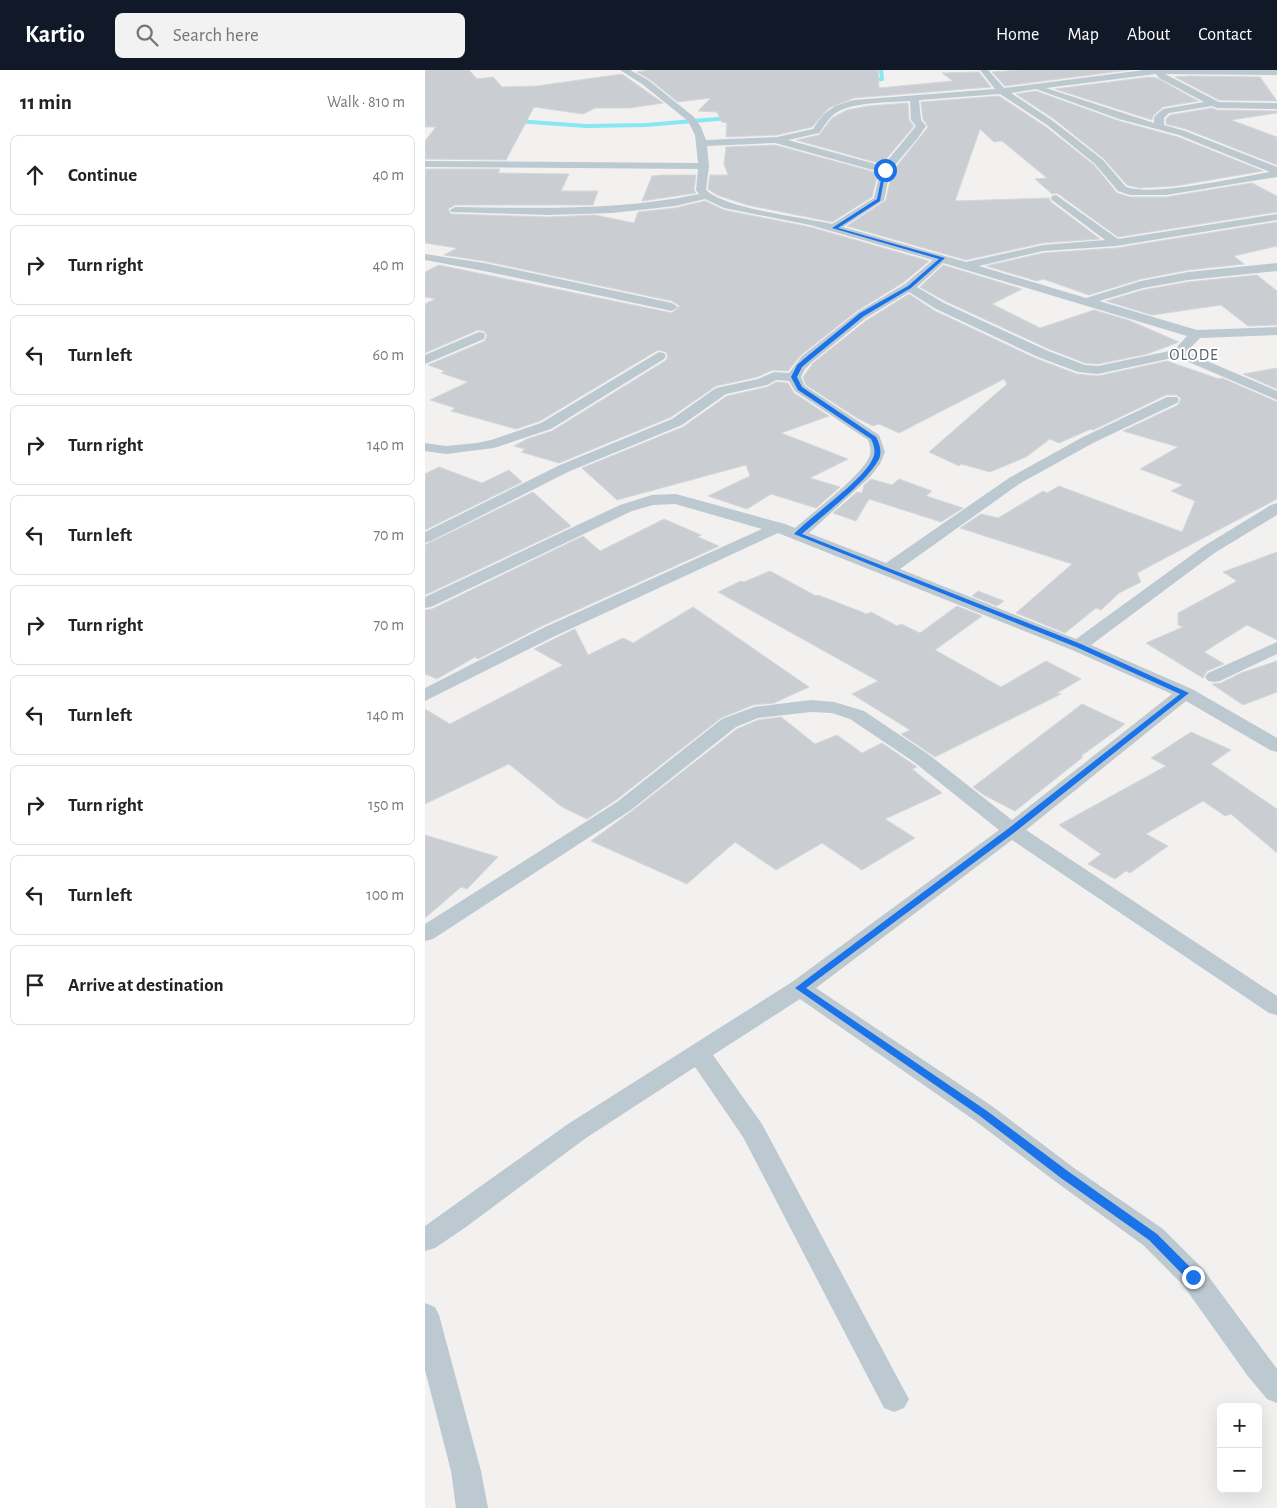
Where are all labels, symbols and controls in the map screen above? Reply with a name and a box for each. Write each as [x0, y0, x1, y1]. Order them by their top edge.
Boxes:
search box [115, 13, 465, 58]
icon: search [133, 21, 161, 49]
text: Kartio [25, 23, 85, 47]
text: Search here [173, 26, 259, 45]
text: Home [996, 26, 1039, 44]
text: Map [1067, 26, 1099, 44]
text: About [1127, 26, 1170, 44]
text: Contact [1198, 26, 1252, 44]
text: 11 min [20, 92, 72, 113]
text: Walk · 810 m [327, 94, 405, 110]
route start [874, 159, 897, 182]
icon: ahead [21, 161, 49, 189]
text: Continue [68, 166, 137, 185]
text: 40 m [372, 167, 404, 183]
icon: right [21, 251, 49, 279]
text: Turn right [68, 256, 143, 275]
text: 40 m [372, 257, 404, 273]
icon: left [21, 341, 49, 369]
text: Turn left [68, 346, 132, 365]
text: 60 m [373, 347, 404, 363]
district label: OLODE [1169, 347, 1219, 363]
icon: right [21, 431, 49, 459]
text: Turn right [68, 436, 143, 455]
text: 140 m [367, 437, 404, 453]
icon: left [21, 521, 49, 549]
text: Turn left [68, 526, 132, 545]
text: 70 m [373, 527, 404, 543]
icon: right [21, 611, 49, 639]
text: Turn right [68, 616, 143, 635]
text: 70 m [373, 617, 404, 633]
icon: left [21, 701, 49, 729]
text: Turn left [68, 706, 132, 725]
text: 140 m [367, 707, 404, 723]
icon: right [21, 791, 49, 819]
text: Turn right [68, 796, 143, 815]
text: 150 m [368, 797, 404, 813]
icon: left [21, 881, 49, 909]
text: Turn left [68, 886, 132, 905]
text: 100 m [366, 887, 404, 903]
icon: arrive [21, 971, 49, 999]
text: Arrive at destination [68, 976, 224, 995]
route end [1182, 1266, 1205, 1289]
map controls [1217, 1403, 1262, 1493]
button: + [1217, 1403, 1262, 1448]
button: − [1217, 1448, 1262, 1493]

